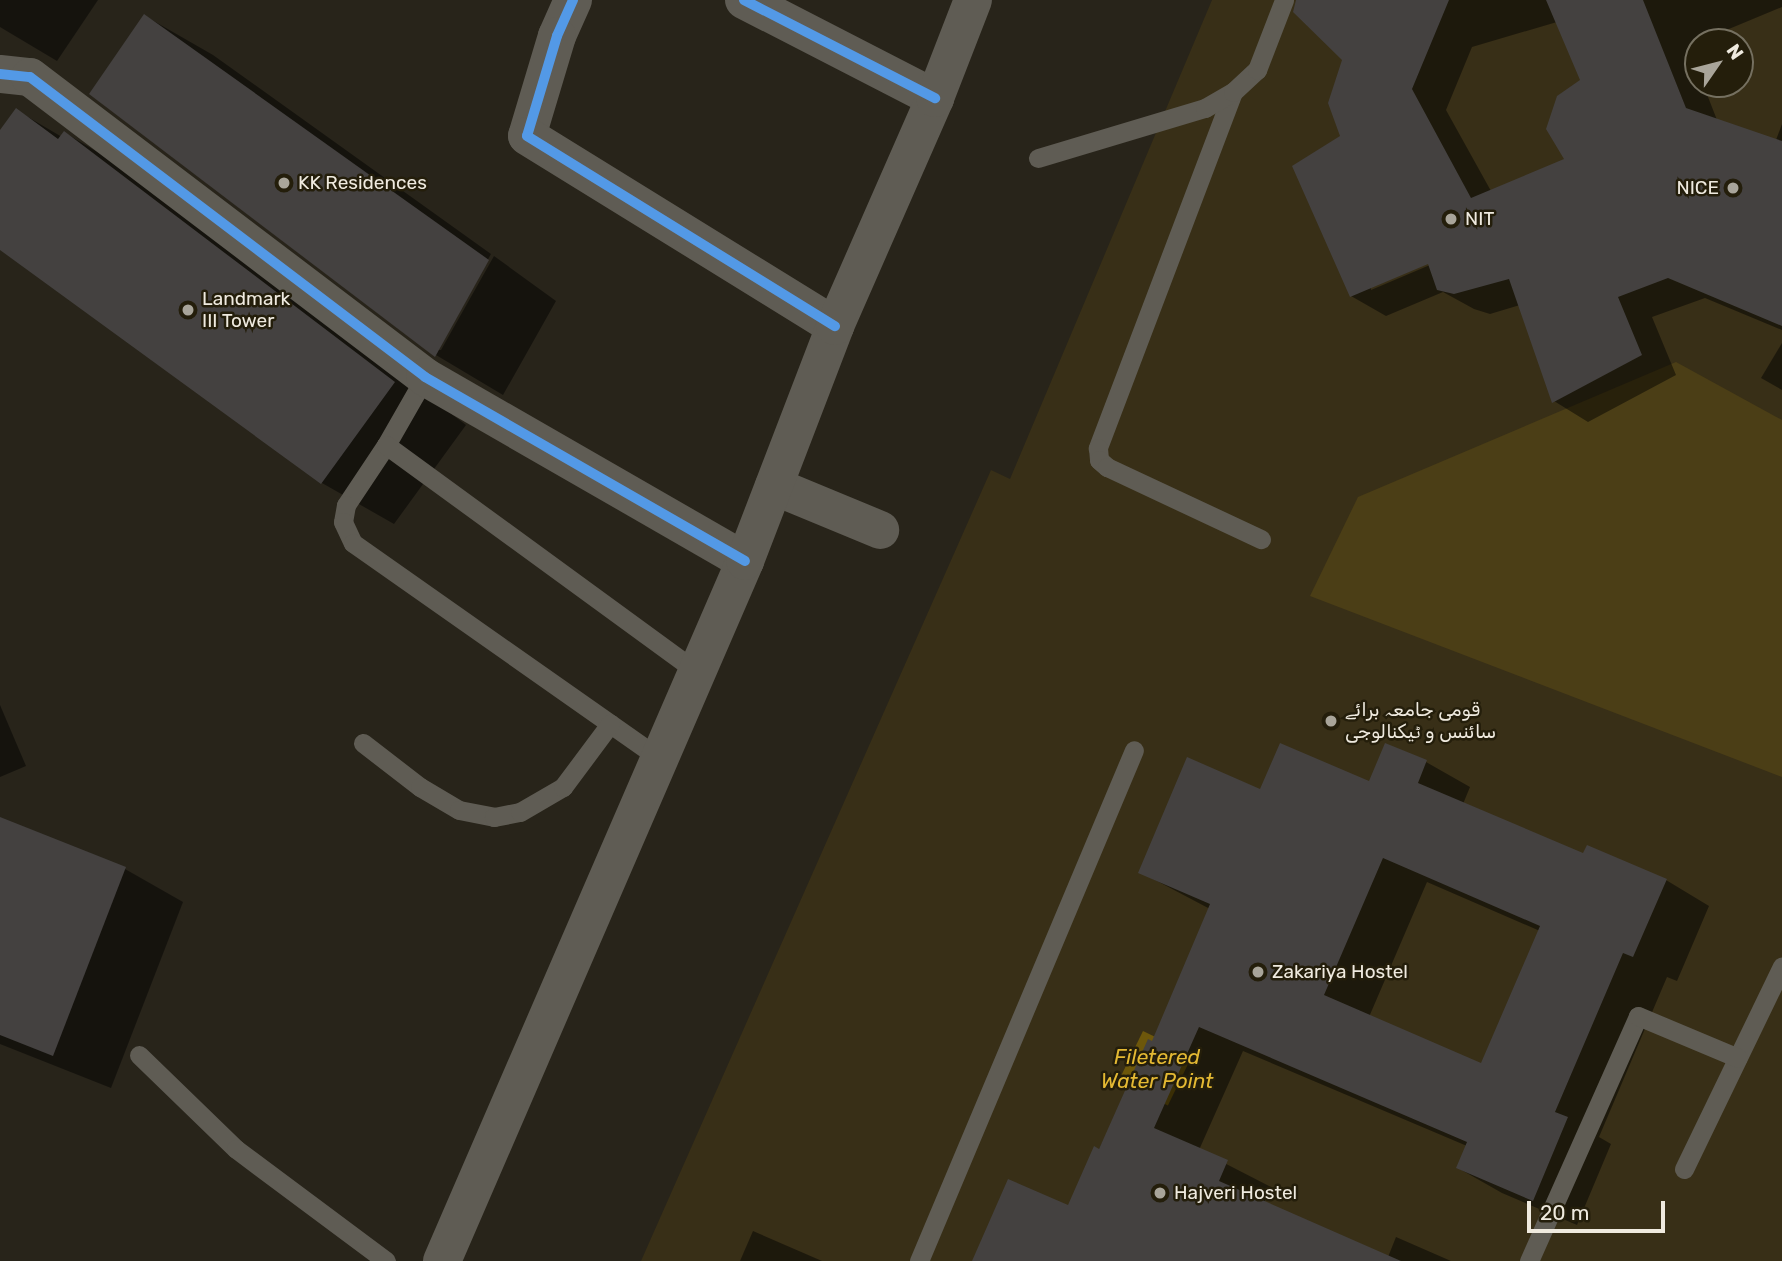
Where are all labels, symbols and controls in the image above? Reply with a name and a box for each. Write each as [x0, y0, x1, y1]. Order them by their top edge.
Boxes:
north arrow [1684, 28, 1754, 98]
text: N [1722, 40, 1748, 64]
place label: KK Residences [298, 172, 427, 194]
marker: KK Residences [276, 175, 292, 191]
place label: NICE [1676, 177, 1719, 199]
marker: NICE [1725, 180, 1741, 196]
place label: NIT [1465, 208, 1494, 230]
marker: NIT [1443, 211, 1459, 227]
place label: Landmark III Tower [202, 288, 290, 332]
marker: Landmark III Tower [180, 302, 196, 318]
place label: قومی جامعہ برائے سائنس و ٹیکنالوجی [1345, 699, 1496, 743]
marker: قومی جامعہ برائے سائنس و ٹیکنالوجی [1323, 713, 1339, 729]
place label: Zakariya Hostel [1272, 961, 1408, 983]
marker: Zakariya Hostel [1250, 964, 1266, 980]
water label: Filetered Water Point [1100, 1044, 1214, 1094]
place label: Hajveri Hostel [1174, 1182, 1297, 1204]
marker: Hajveri Hostel [1152, 1185, 1168, 1201]
scale bar [1530, 1188, 1668, 1232]
text: 20 m [1540, 1200, 1589, 1225]

